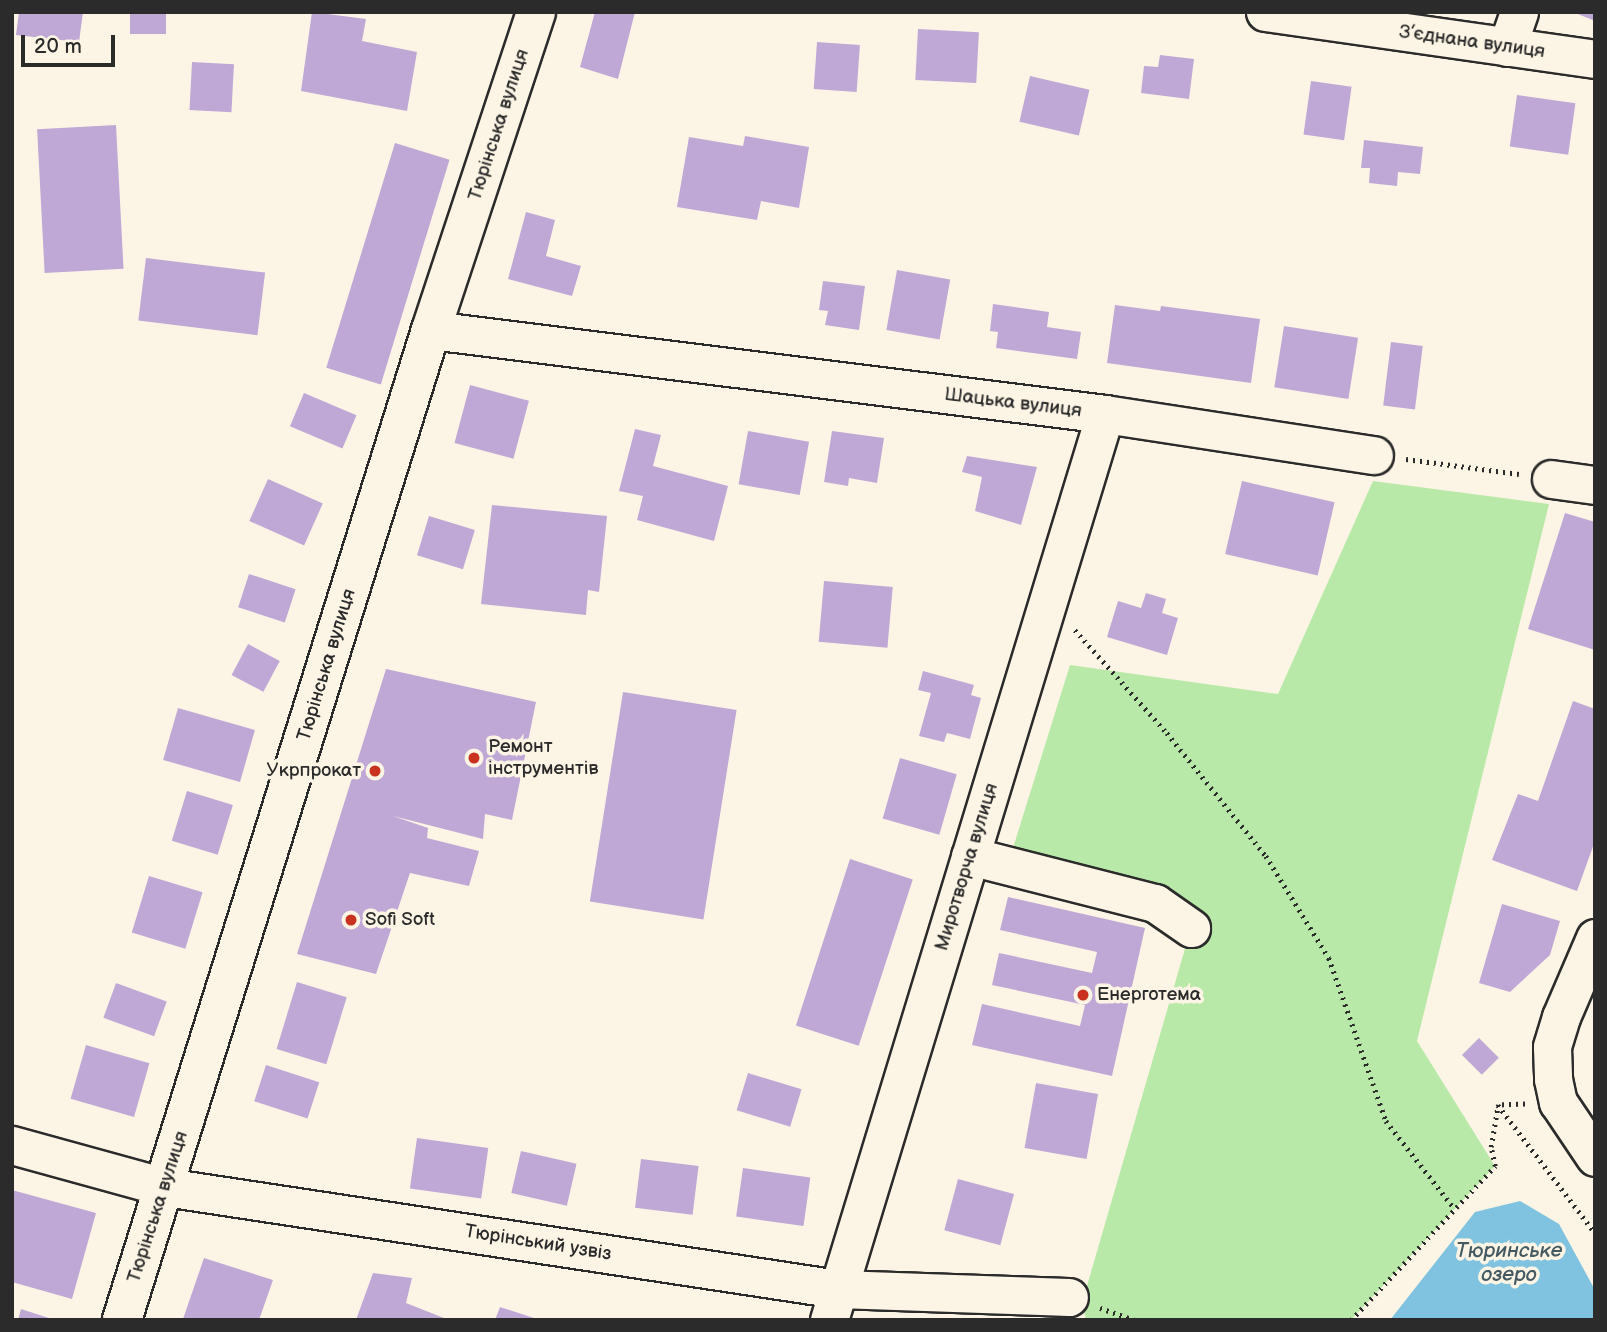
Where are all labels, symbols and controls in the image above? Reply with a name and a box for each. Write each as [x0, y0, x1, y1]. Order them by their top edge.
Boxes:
street label: З’єднана вулиця [1398, 20, 1546, 64]
scale bar [24, 21, 119, 65]
text: 20 m [34, 34, 82, 59]
street label: Тюрінська вулиця [464, 46, 534, 204]
street label: Шацька вулиця [943, 383, 1083, 423]
street label: Тюрінська вулиця [293, 586, 361, 744]
place label: Ремонт інструментів [488, 736, 598, 780]
marker: Ремонт інструментів [466, 750, 482, 766]
place label: Укрпрокат [266, 760, 361, 782]
marker: Укрпрокат [367, 763, 383, 779]
street label: Миротворча вулиця [931, 780, 1003, 954]
place label: Sofi Soft [365, 909, 436, 931]
marker: Sofi Soft [343, 912, 359, 928]
place label: Енерготема [1097, 984, 1201, 1006]
marker: Енерготема [1075, 987, 1091, 1003]
street label: Тюрінська вулиця [123, 1128, 193, 1286]
street label: Тюрінський узвіз [463, 1220, 613, 1266]
water label: Тюринське озеро [1456, 1238, 1562, 1288]

